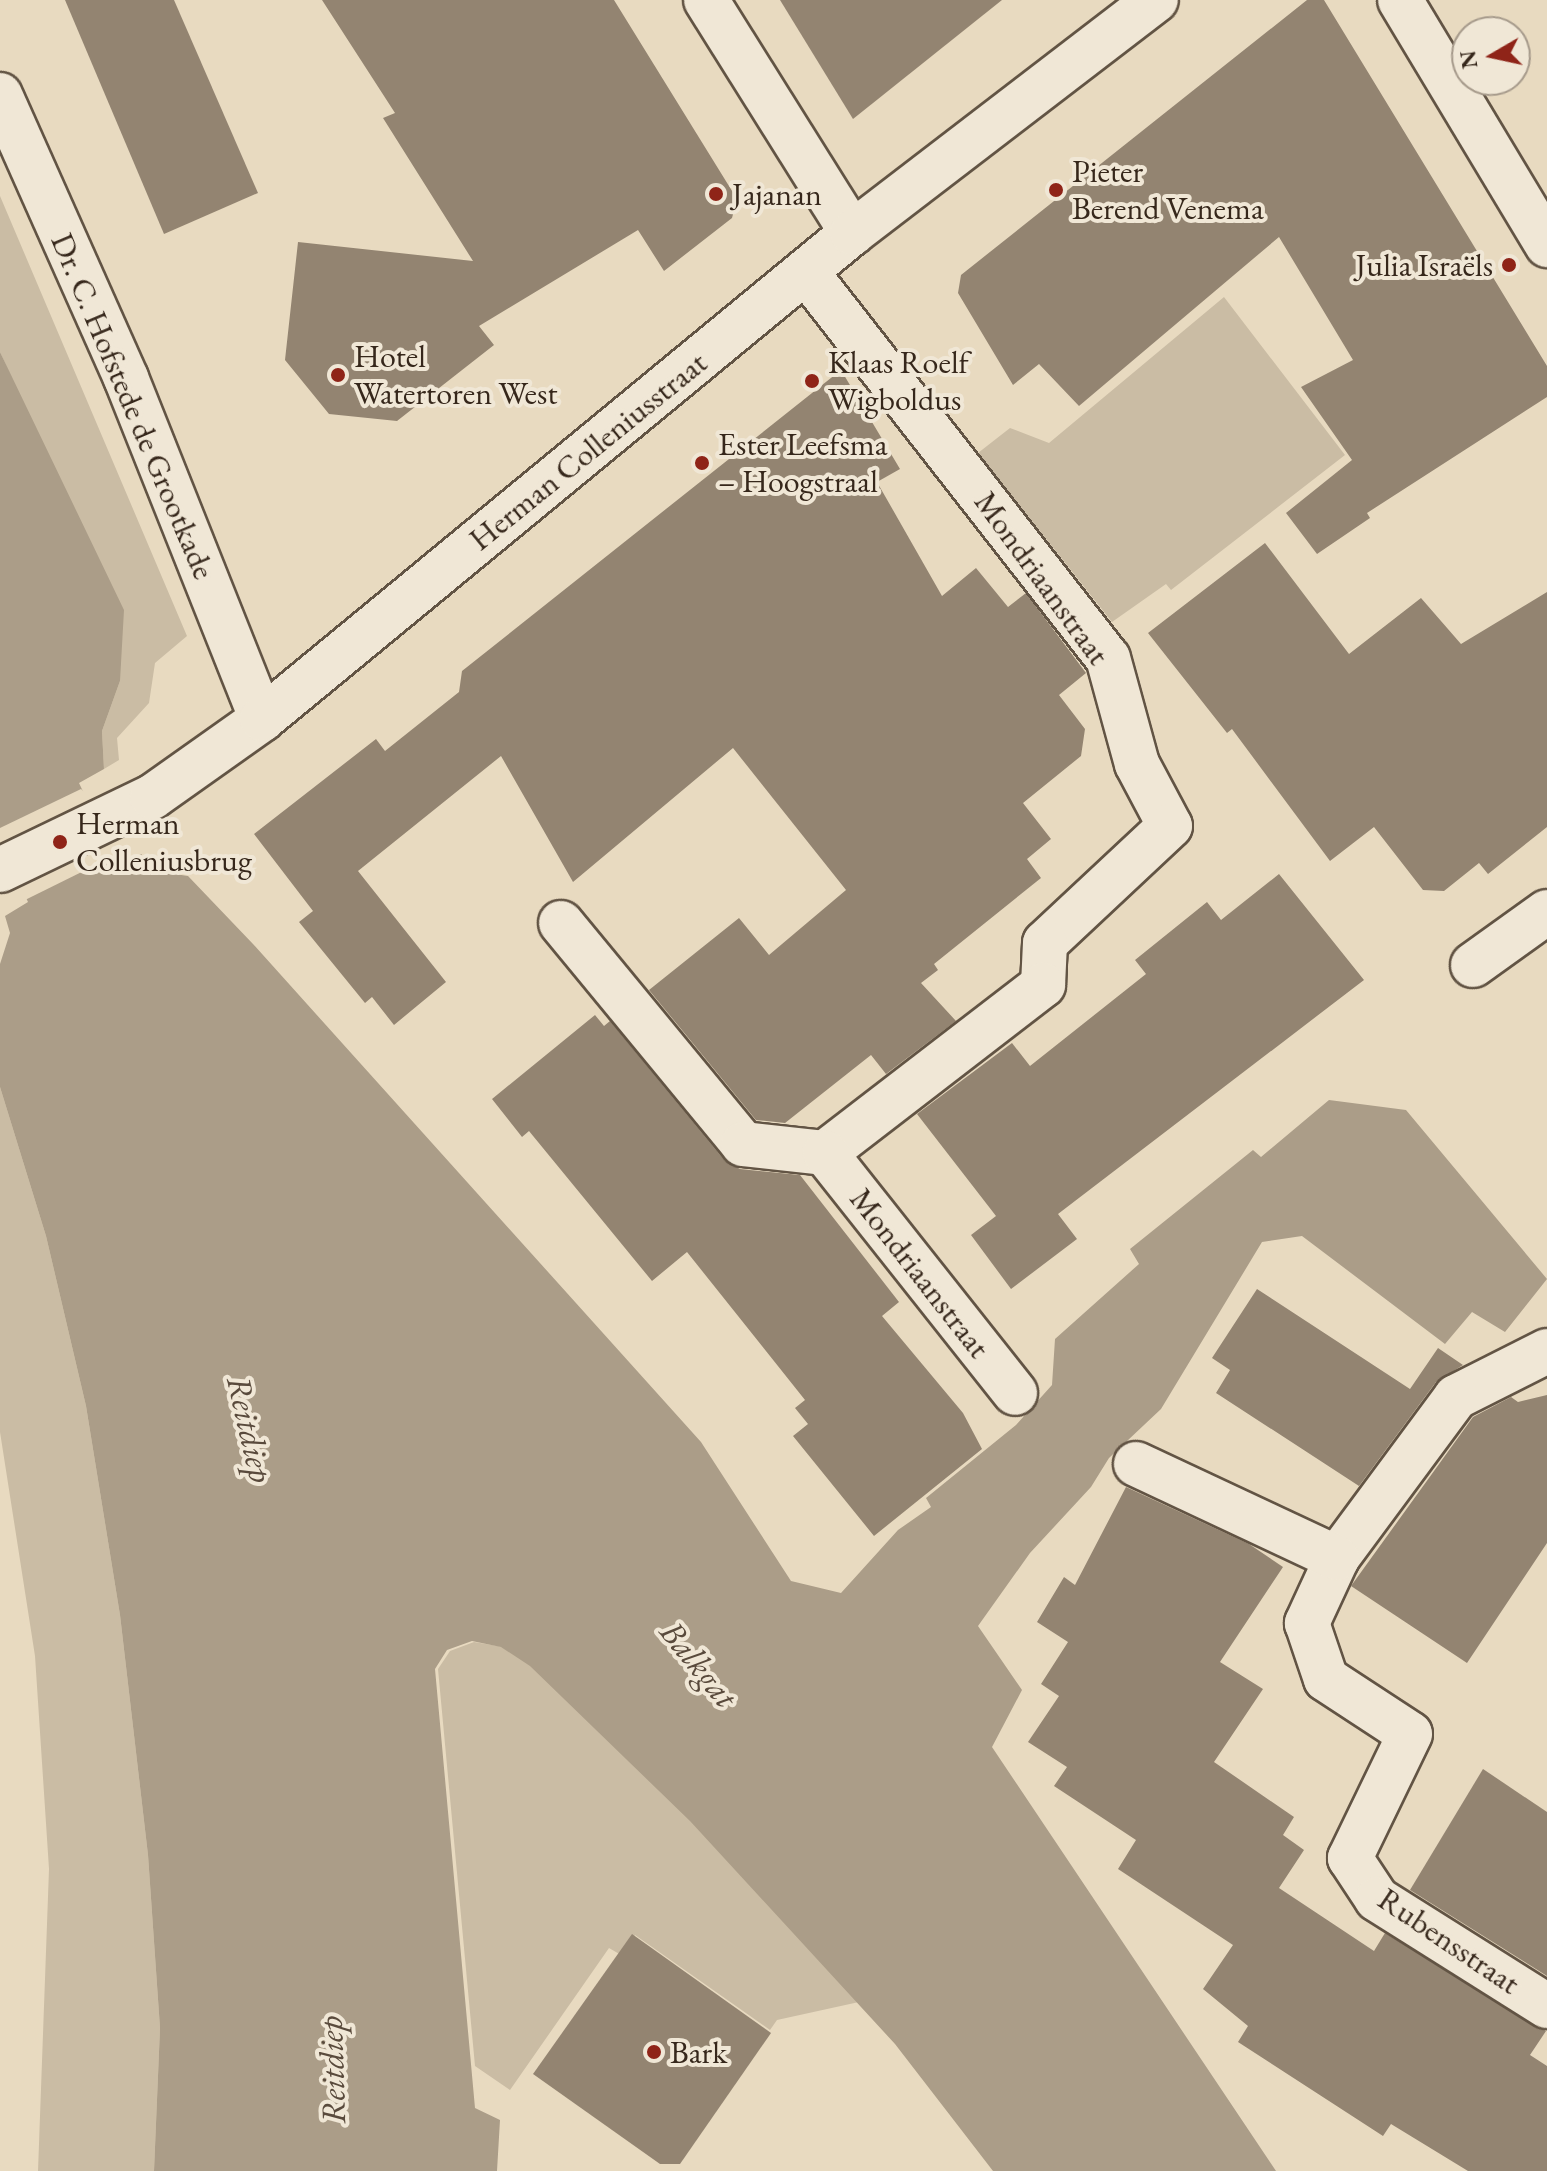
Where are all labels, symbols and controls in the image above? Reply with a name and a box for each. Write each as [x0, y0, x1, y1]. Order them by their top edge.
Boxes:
north arrow [1451, 16, 1531, 96]
text: N [1453, 48, 1484, 71]
place label: Pieter Berend Venema [1072, 153, 1264, 228]
place label: Jajanan [732, 175, 822, 213]
marker: Pieter Berend Venema [1047, 181, 1065, 199]
marker: Jajanan [707, 185, 725, 203]
street label: Dr. C. Hofstede de Grootkade [43, 227, 223, 585]
place label: Julia Israëls [1355, 246, 1493, 284]
marker: Julia Israëls [1500, 256, 1518, 274]
place label: Hotel Watertoren West [354, 338, 557, 413]
street label: Herman Colleniusstraat [461, 343, 715, 559]
place label: Klaas Roelf Wigboldus [828, 344, 969, 419]
marker: Hotel Watertoren West [329, 366, 347, 384]
marker: Klaas Roelf Wigboldus [803, 372, 821, 390]
place label: Ester Leefsma – Hoogstraal [718, 426, 888, 501]
marker: Ester Leefsma – Hoogstraal [693, 454, 711, 472]
street label: Mondriaanstraat [966, 484, 1118, 672]
place label: Herman Colleniusbrug [76, 805, 252, 880]
marker: Herman Colleniusbrug [51, 833, 69, 851]
street label: Mondriaanstraat [842, 1181, 998, 1365]
water label: Reitdiep [218, 1372, 282, 1486]
water label: Balkgat [652, 1612, 746, 1716]
street label: Rubensstraat [1371, 1880, 1527, 2002]
water label: Reitdiep [310, 2015, 354, 2125]
place label: Bark [670, 2033, 727, 2071]
marker: Bark [645, 2043, 663, 2061]

